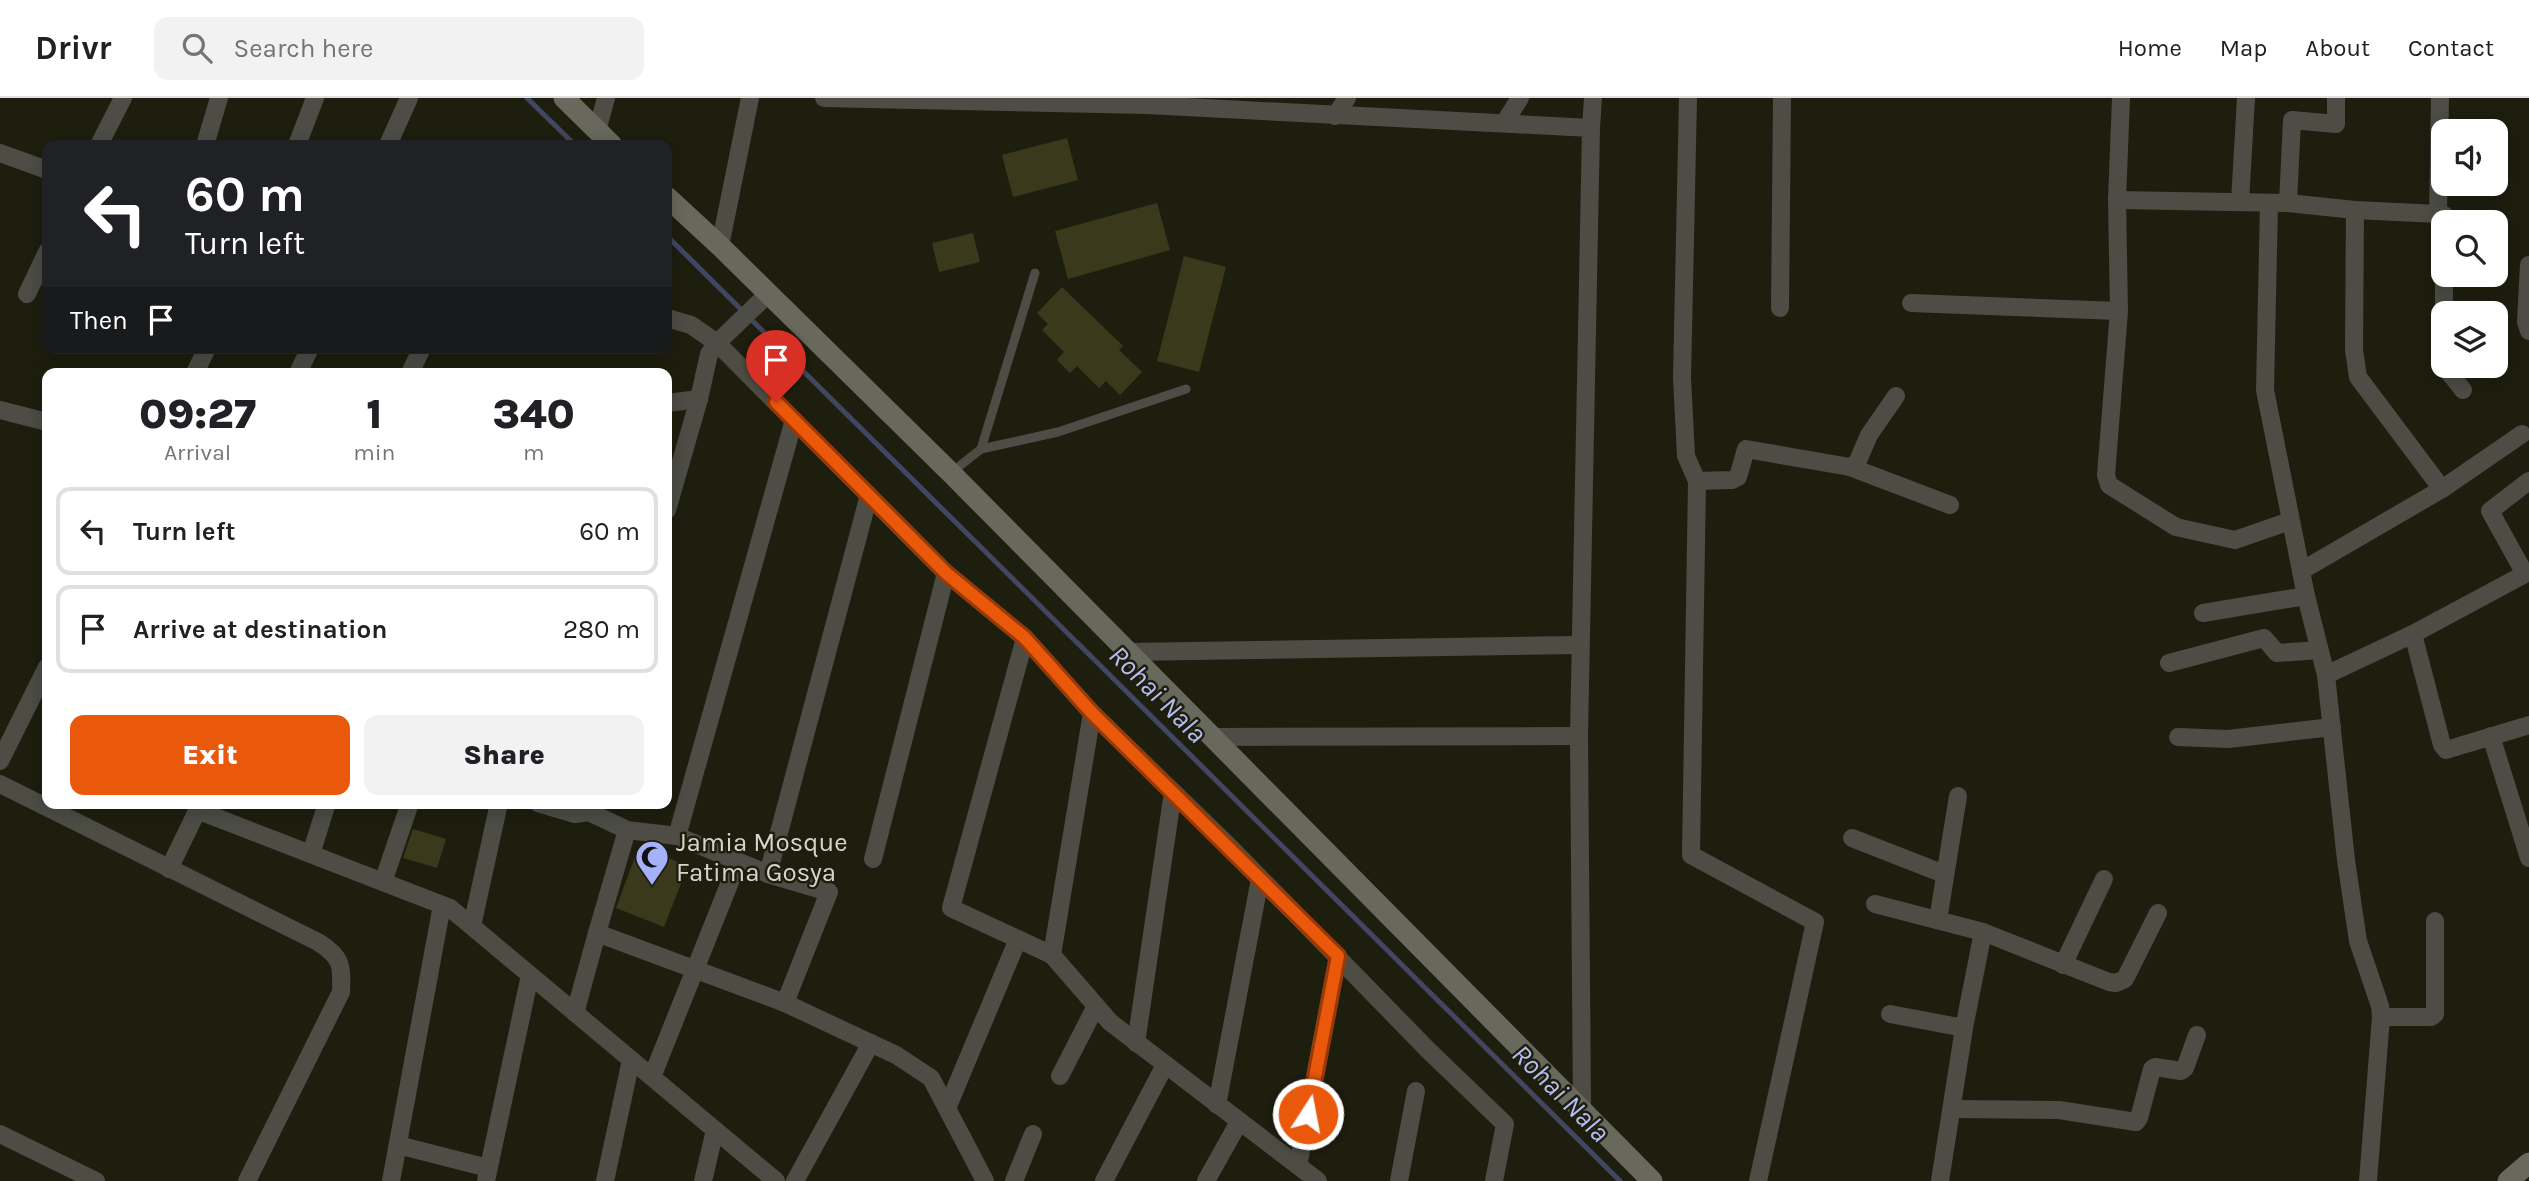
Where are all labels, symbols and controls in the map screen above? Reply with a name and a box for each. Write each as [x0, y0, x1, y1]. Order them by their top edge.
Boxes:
search box [154, 17, 644, 80]
text: Drivr [35, 29, 112, 67]
icon: search [178, 29, 216, 67]
text: Search here [234, 33, 373, 64]
text: Home [2118, 34, 2182, 62]
text: Map [2220, 34, 2267, 62]
text: About [2305, 34, 2370, 62]
text: Contact [2408, 34, 2494, 62]
map controls [2431, 119, 2508, 378]
button: sound [2431, 119, 2508, 196]
text: 60 m [185, 166, 305, 223]
icon: left [70, 168, 161, 259]
button: search [2431, 210, 2508, 287]
text: Turn left [185, 225, 305, 262]
icon: arrive [142, 301, 180, 339]
button: layers [2431, 301, 2508, 378]
text: Then [70, 305, 128, 336]
pin [746, 330, 806, 402]
icon: arrive [757, 341, 795, 379]
text: 09:27 [139, 389, 256, 439]
text: 1 [366, 389, 382, 439]
text: 340 [493, 389, 575, 439]
text: Arrival [164, 439, 231, 466]
text: min [353, 439, 395, 466]
text: m [523, 439, 544, 466]
icon: left [74, 512, 112, 550]
text: Turn left [133, 516, 235, 547]
text: 60 m [579, 516, 640, 547]
icon: arrive [74, 610, 112, 648]
text: Arrive at destination [133, 614, 387, 645]
text: 280 m [563, 614, 640, 645]
water label: Rohai Nala [1102, 638, 1214, 750]
button: Exit [70, 715, 350, 795]
button: Share [364, 715, 644, 795]
place label: Jamia Mosque Fatima Gosya [676, 827, 848, 888]
mosque icon: Jamia Mosque Fatima Gosya [633, 838, 671, 887]
water label: Rohai Nala [1505, 1037, 1617, 1149]
position arrow [1271, 1077, 1345, 1151]

